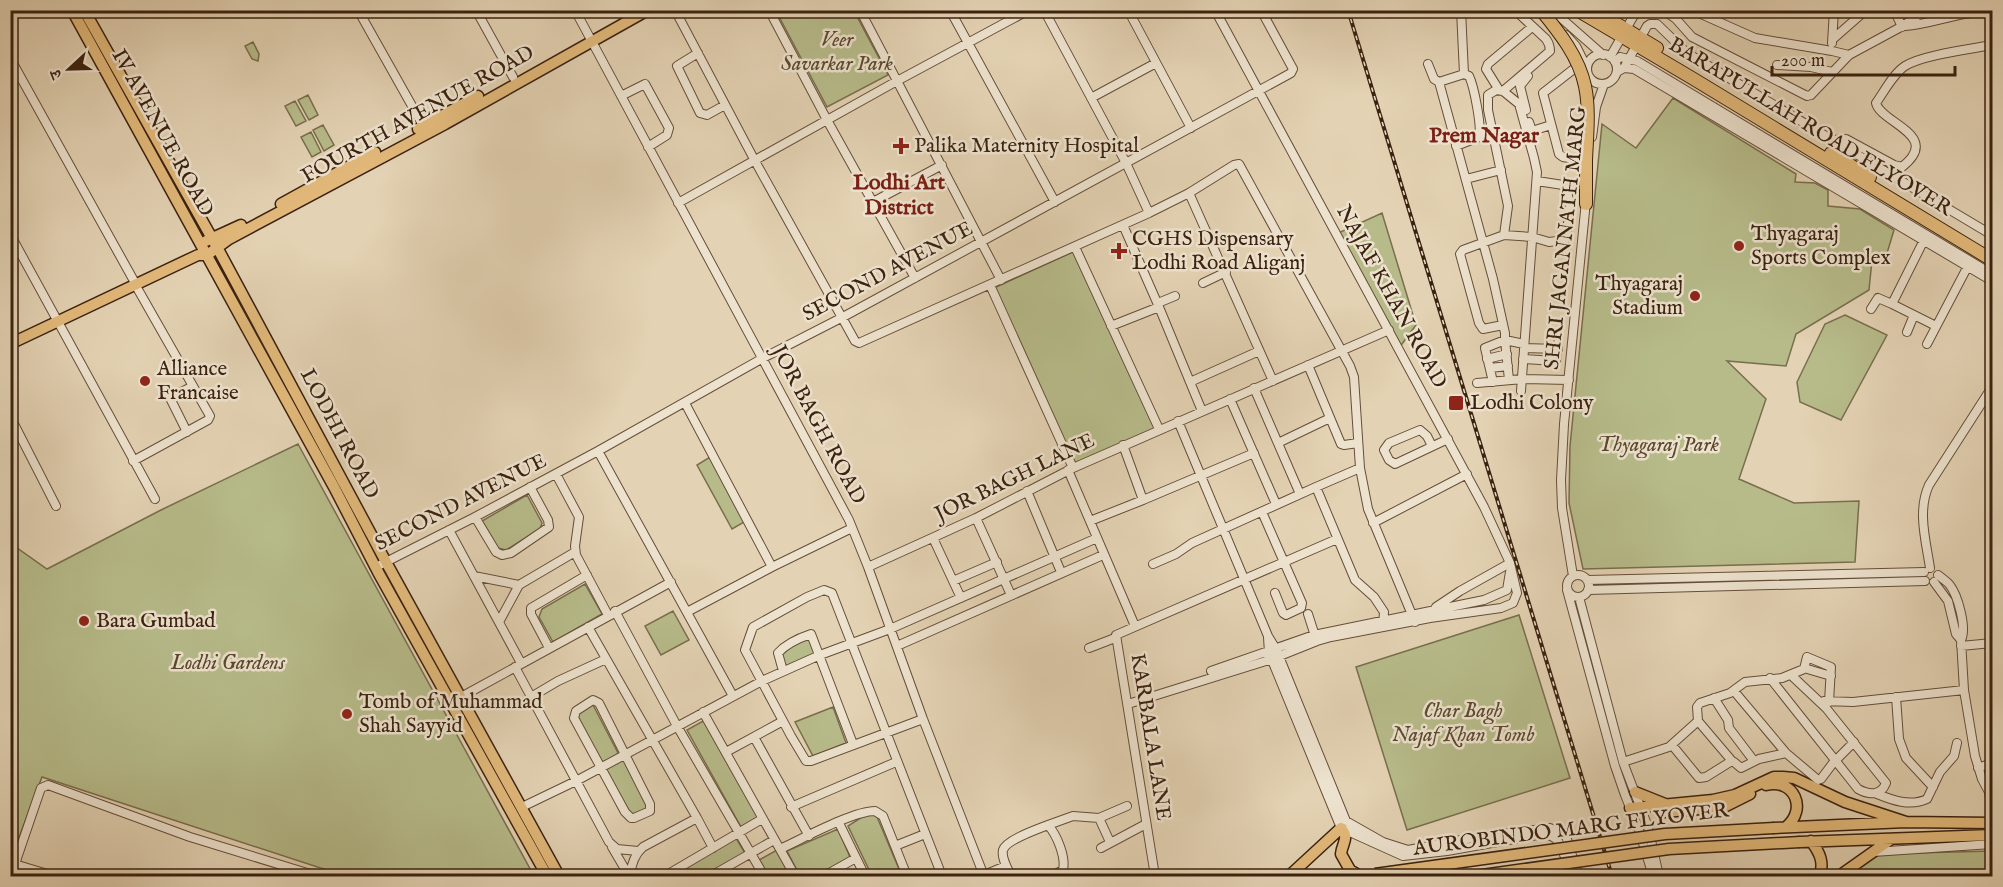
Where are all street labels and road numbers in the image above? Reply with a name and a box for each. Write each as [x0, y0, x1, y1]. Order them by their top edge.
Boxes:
street label: BARAPULLAH ROAD FLYOVER [1663, 31, 1958, 223]
street label: FOURTH AVENUE ROAD [297, 40, 539, 190]
street label: IV AVENUE ROAD [105, 44, 219, 222]
street label: SHRI JAGANNATH MARG [1539, 105, 1593, 371]
street label: NAJAF KHAN ROAD [1329, 201, 1453, 393]
street label: SECOND AVENUE [798, 216, 978, 328]
street label: JOR BAGH ROAD [764, 339, 871, 509]
street label: LODHI ROAD [293, 364, 385, 504]
street label: JOR BAGH LANE [929, 428, 1099, 529]
street label: SECOND AVENUE [371, 448, 551, 558]
street label: KARBALA LANE [1123, 651, 1177, 823]
street label: AUROBINDO MARG FLYOVER [1411, 797, 1731, 863]

